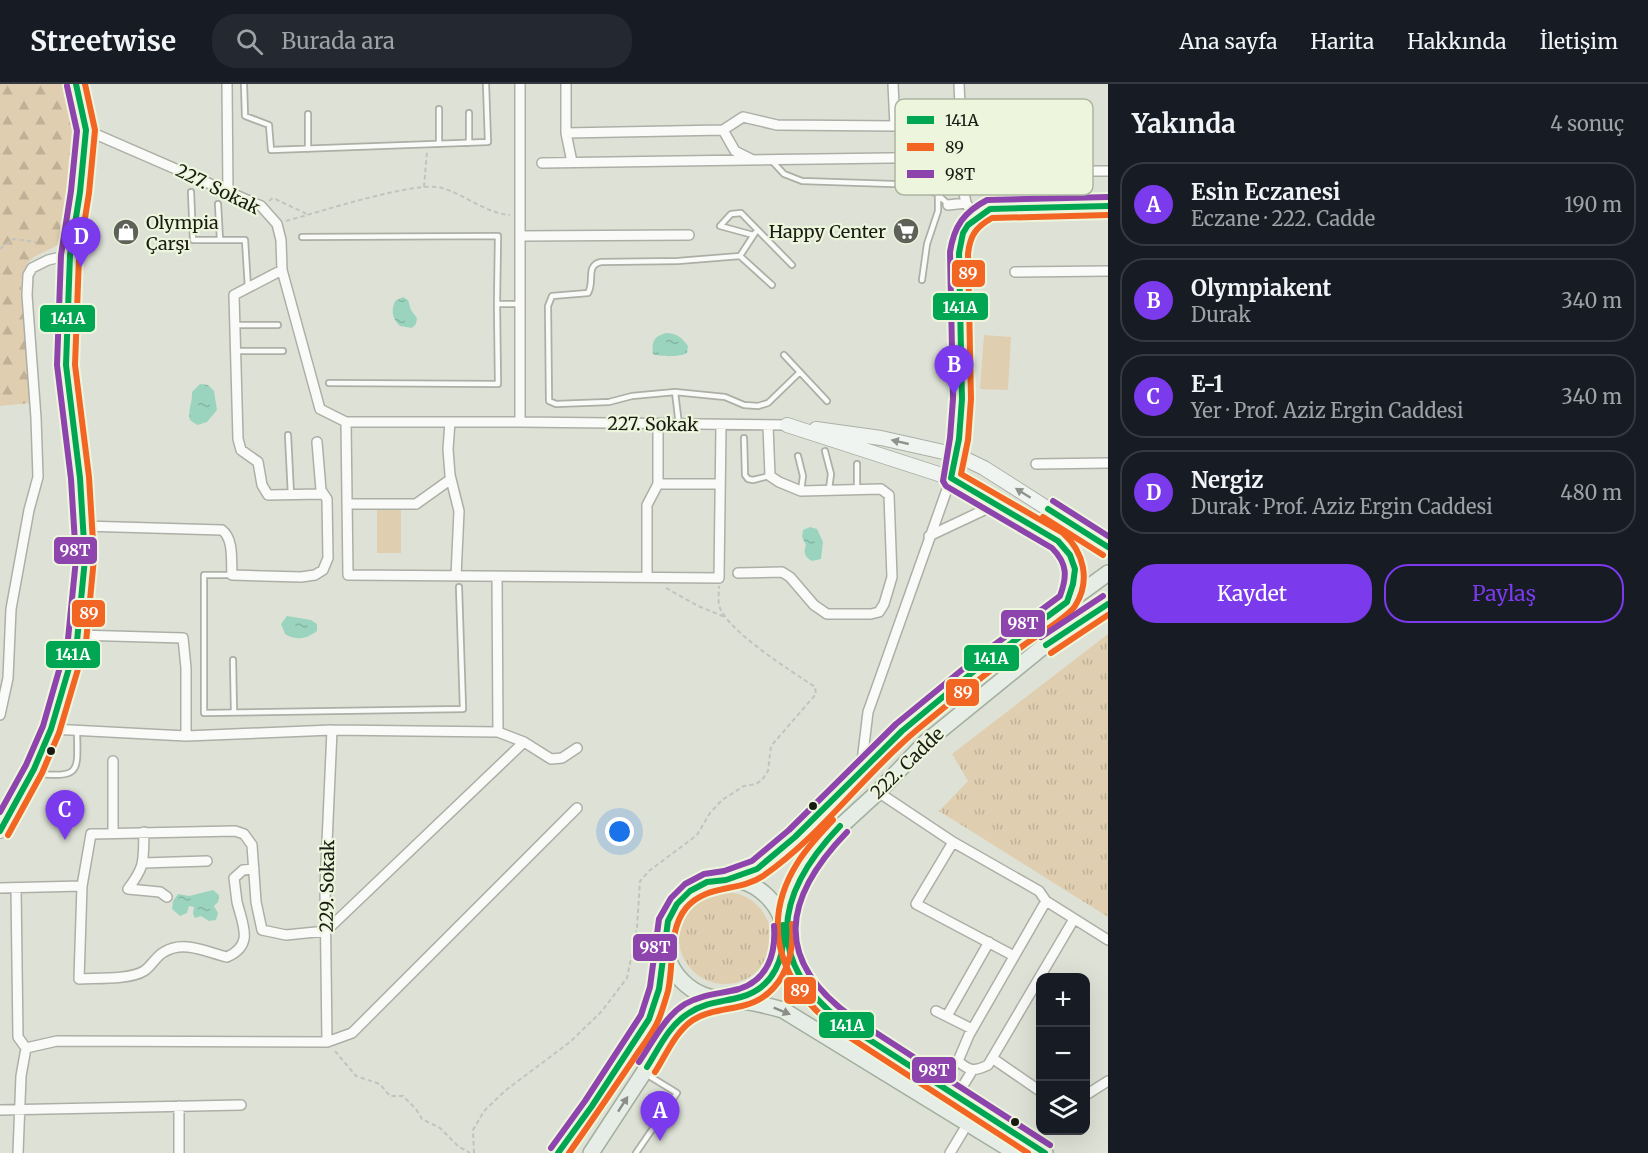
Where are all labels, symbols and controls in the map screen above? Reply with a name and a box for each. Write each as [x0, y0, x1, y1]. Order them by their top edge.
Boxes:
search box [212, 14, 632, 68]
text: Streetwise [30, 23, 176, 59]
icon: search [233, 25, 266, 58]
text: Burada ara [281, 27, 395, 55]
text: Ana sayfa [1179, 28, 1278, 55]
text: Harita [1311, 28, 1374, 55]
text: Hakkında [1407, 28, 1507, 55]
text: İletişim [1540, 28, 1618, 55]
legend [895, 99, 1093, 195]
text: Yakında [1132, 107, 1236, 140]
text: 141A [945, 110, 980, 130]
text: 4 sonuç [1550, 111, 1624, 136]
text: 89 [945, 137, 964, 157]
street label: 227. Sokak [172, 159, 265, 220]
text: 98T [945, 164, 975, 184]
text: Esin Eczanesi [1191, 178, 1340, 206]
text: A [1146, 192, 1161, 217]
text: 190 m [1564, 192, 1622, 217]
text: Eczane · 222. Cadde [1191, 206, 1375, 231]
place label: Olympia Çarşı [146, 211, 219, 255]
supermarket icon: Happy Center [891, 216, 921, 246]
shop icon: Olympia Çarşı [111, 217, 141, 247]
pin: D [62, 218, 100, 267]
place label: Happy Center [769, 220, 886, 243]
line badge: 89 [951, 259, 986, 288]
text: 89 [958, 263, 978, 283]
text: Olympiakent [1191, 274, 1331, 302]
text: B [1147, 288, 1160, 313]
text: 340 m [1561, 288, 1622, 313]
line badge: 141A [932, 292, 989, 321]
text: 141A [943, 297, 978, 317]
text: Durak [1191, 302, 1251, 327]
line badge: 141A [39, 304, 96, 333]
text: 141A [51, 308, 86, 328]
pin: B [934, 346, 974, 395]
text: E-1 [1191, 370, 1224, 398]
text: C [1147, 384, 1160, 409]
text: 340 m [1561, 384, 1622, 409]
text: Yer · Prof. Aziz Ergin Caddesi [1191, 398, 1463, 423]
street label: 227. Sokak [607, 412, 699, 436]
one-way arrow [890, 437, 909, 446]
text: Nergiz [1191, 466, 1263, 494]
text: D [1146, 480, 1161, 505]
text: 480 m [1560, 480, 1622, 505]
one-way arrow [1015, 488, 1031, 499]
text: Durak · Prof. Aziz Ergin Caddesi [1191, 494, 1493, 519]
line badge: 98T [53, 536, 98, 565]
text: 98T [60, 540, 91, 560]
button: Kaydet [1132, 564, 1372, 623]
button: Paylaş [1384, 564, 1624, 623]
line badge: 89 [71, 599, 106, 628]
text: 89 [79, 603, 99, 623]
line badge: 98T [1000, 609, 1046, 638]
text: 98T [1008, 613, 1039, 633]
line badge: 141A [45, 640, 101, 669]
text: 141A [56, 644, 91, 664]
line badge: 141A [963, 644, 1020, 672]
text: 141A [974, 648, 1009, 668]
line badge: 89 [945, 678, 980, 707]
text: 89 [953, 682, 973, 702]
street label: 222. Cadde [865, 722, 949, 804]
unlabelled marker [45, 745, 57, 757]
pin: C [46, 790, 84, 840]
unlabelled marker [807, 800, 819, 812]
your location [605, 817, 634, 846]
street label: 229. Sokak [315, 839, 339, 933]
line badge: 98T [632, 933, 678, 962]
text: 98T [640, 937, 671, 957]
map controls [1036, 973, 1090, 1135]
button: + [1036, 973, 1090, 1027]
line badge: 89 [783, 976, 817, 1005]
text: 89 [790, 980, 810, 1000]
one-way arrow [773, 1006, 791, 1016]
line badge: 141A [818, 1011, 875, 1039]
text: 141A [830, 1015, 865, 1035]
button: − [1036, 1027, 1090, 1081]
line badge: 98T [911, 1056, 957, 1084]
text: 98T [919, 1060, 950, 1080]
button: layers [1036, 1081, 1090, 1135]
pin: A [640, 1092, 680, 1141]
one-way arrow [617, 1097, 629, 1113]
unlabelled marker [1009, 1116, 1021, 1128]

